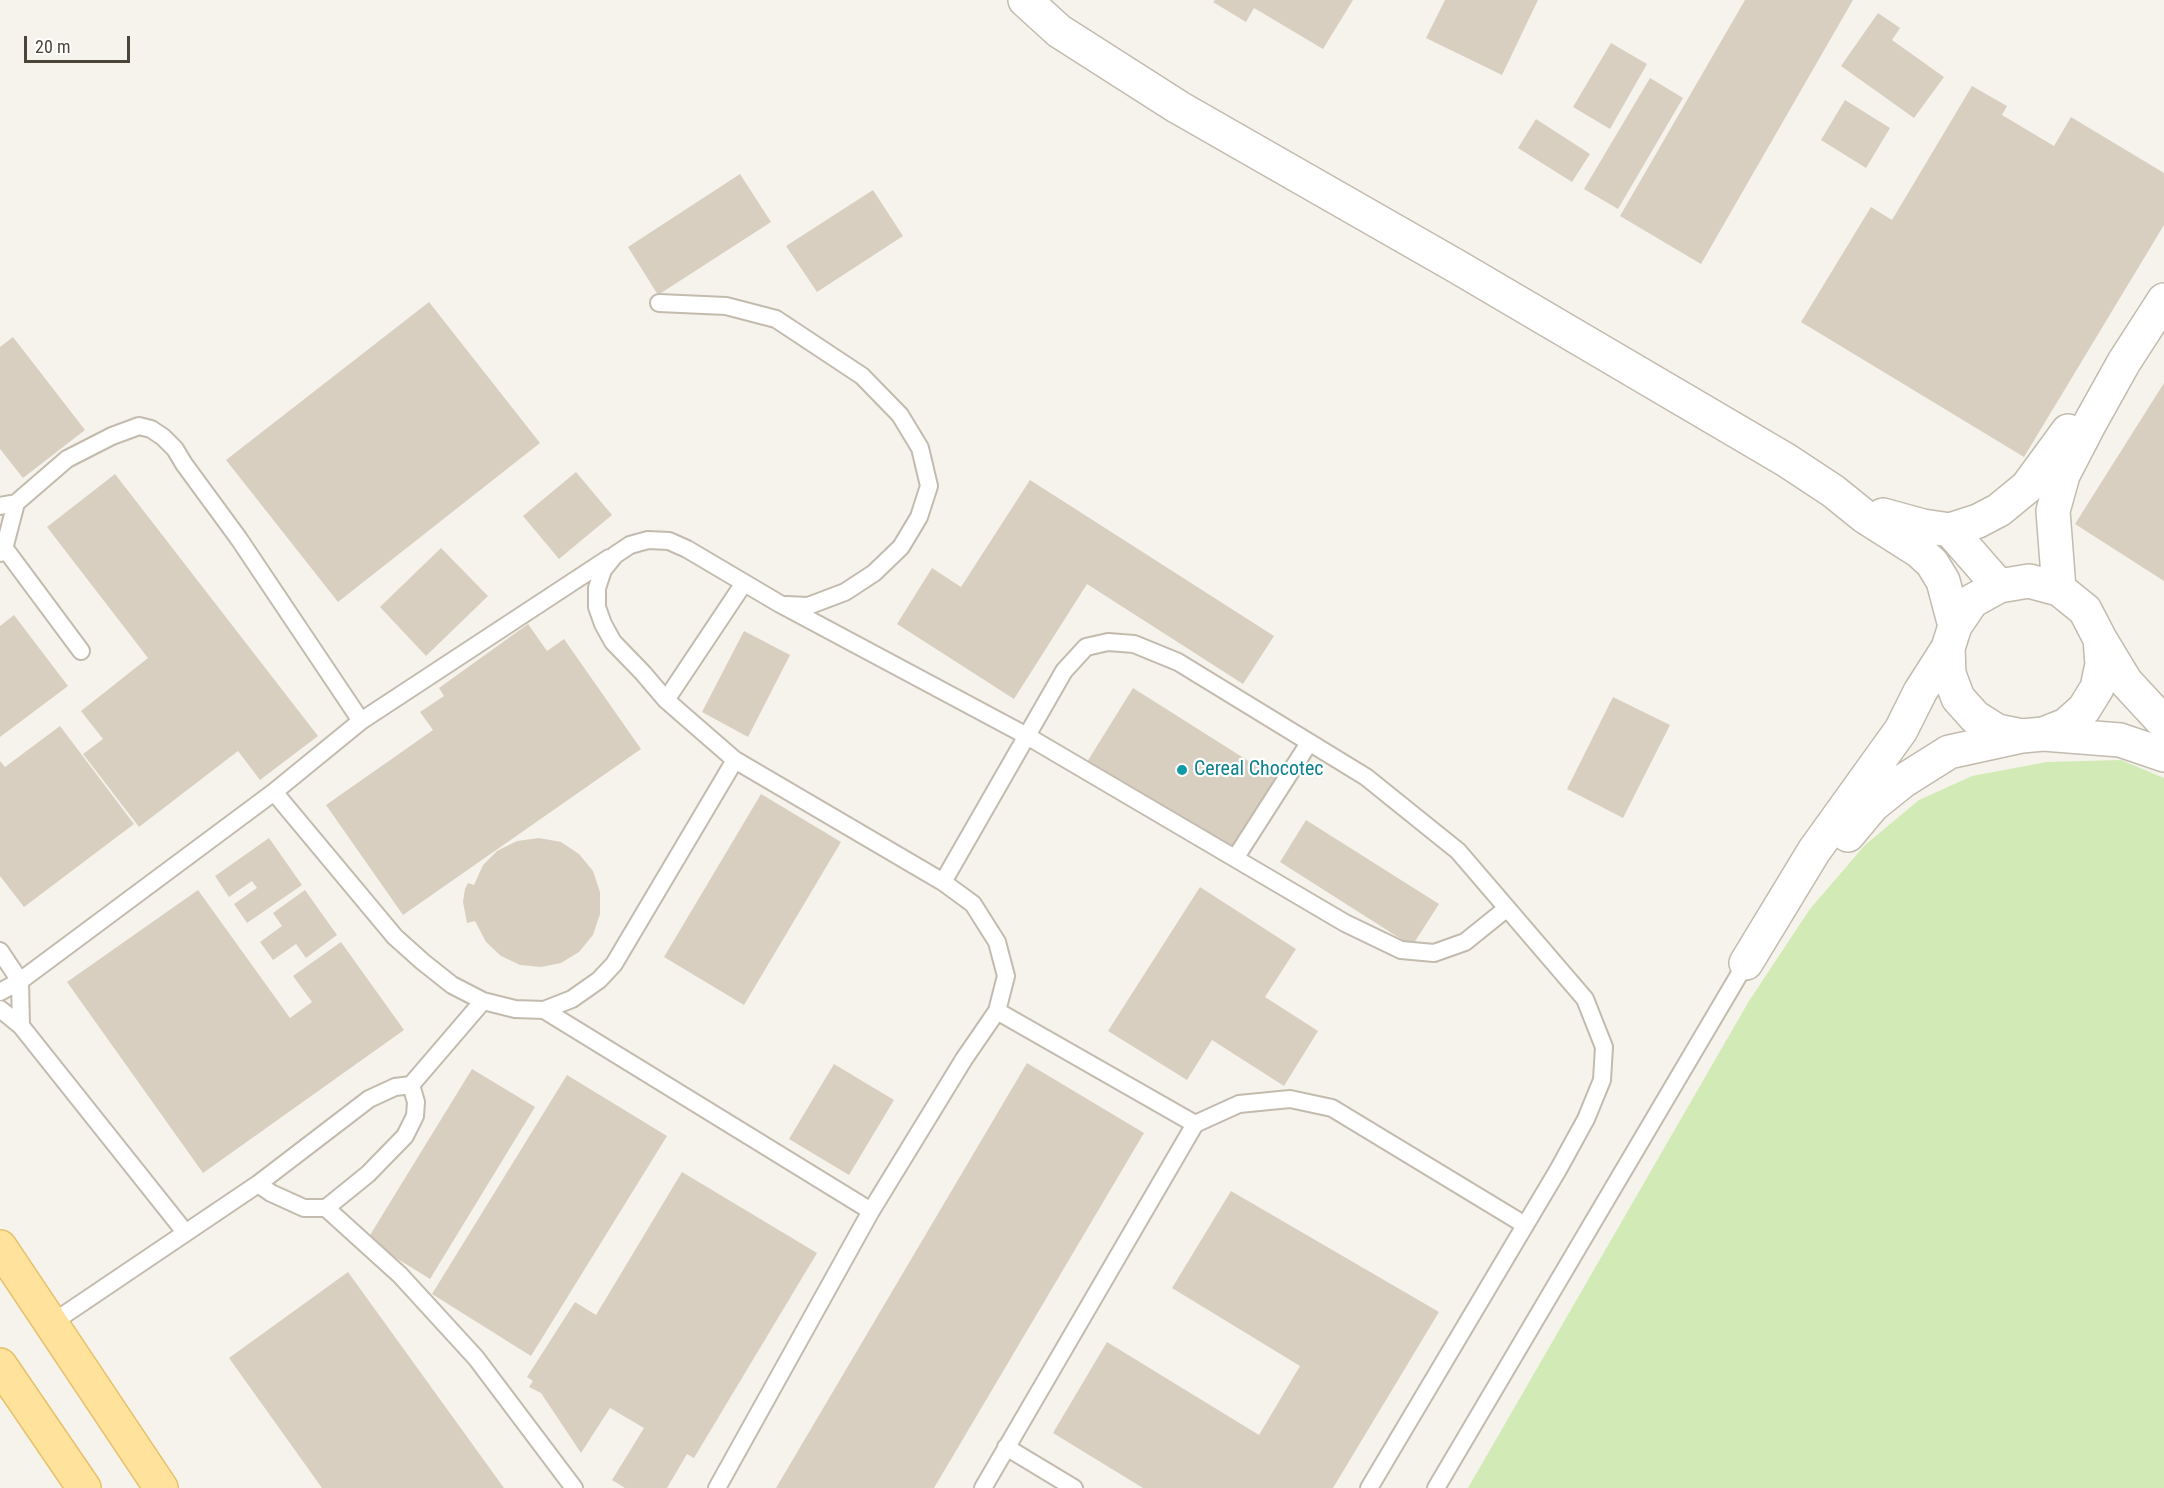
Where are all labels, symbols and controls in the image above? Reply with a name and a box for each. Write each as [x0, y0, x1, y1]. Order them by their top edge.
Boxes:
scale bar [27, 24, 134, 62]
text: 20 m [35, 36, 70, 57]
place label: Cereal Chocotec [1194, 758, 1324, 782]
marker: Cereal Chocotec [1175, 763, 1189, 777]

